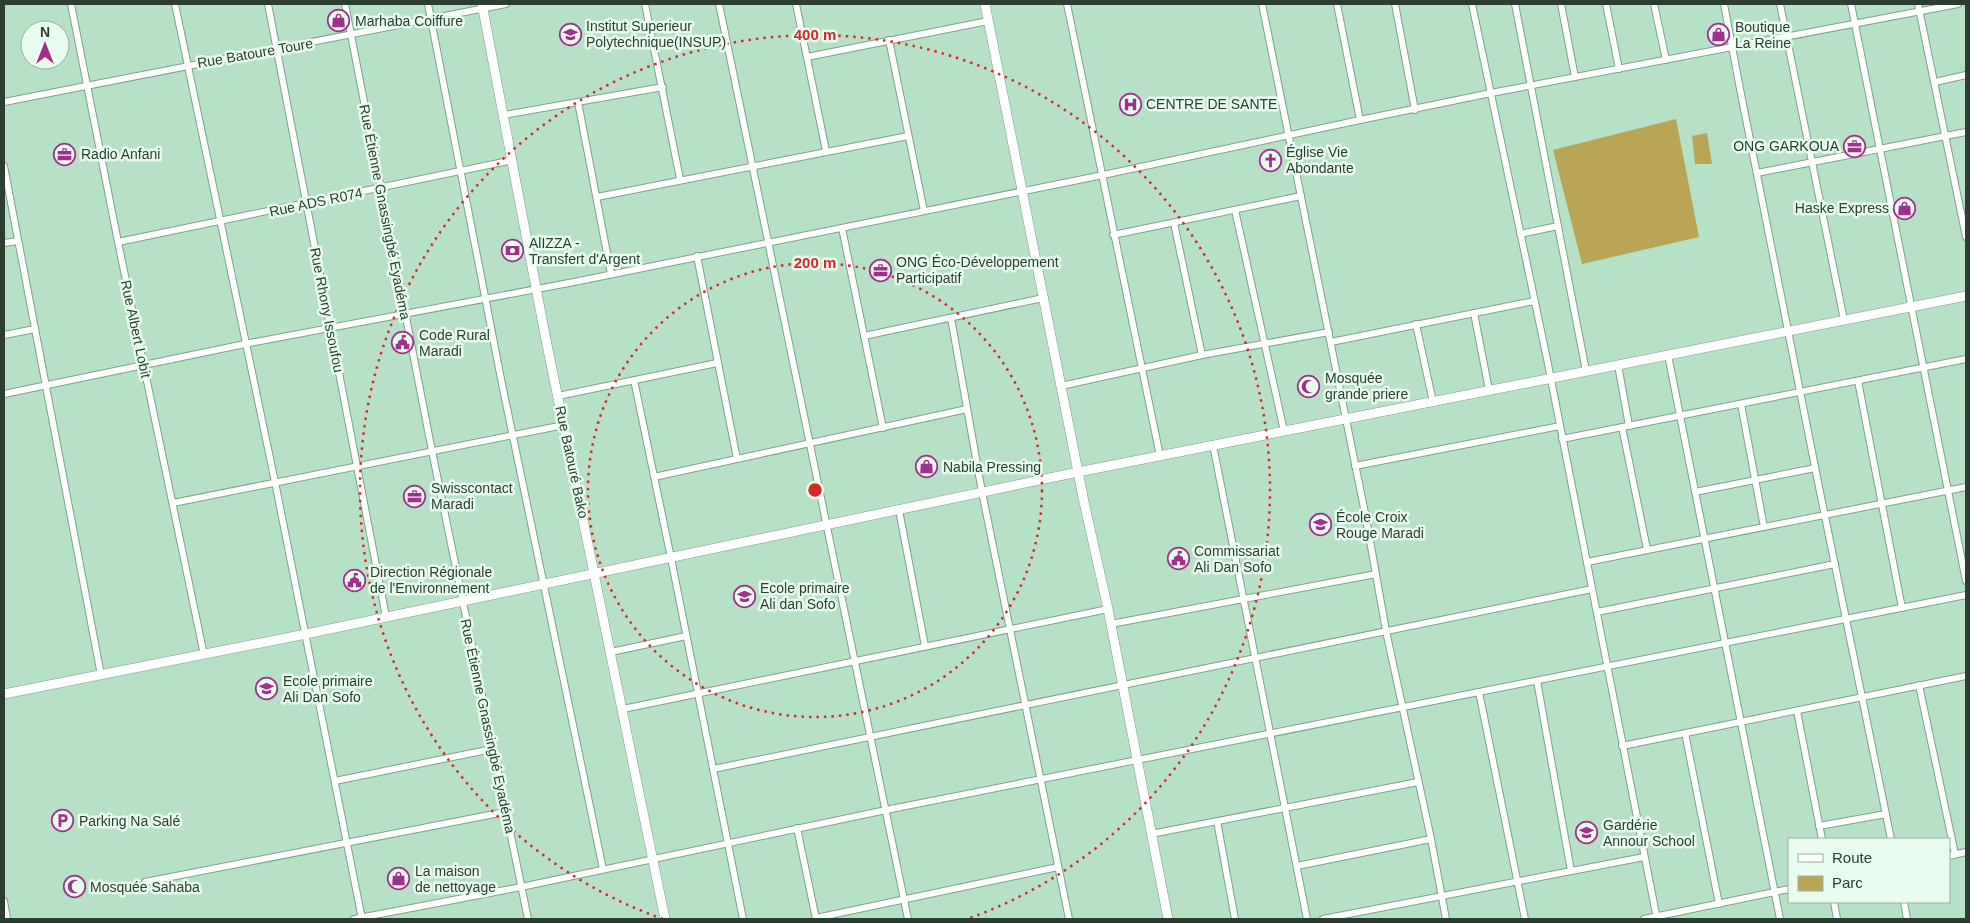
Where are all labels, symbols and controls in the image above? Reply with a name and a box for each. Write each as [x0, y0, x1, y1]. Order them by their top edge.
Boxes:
shop icon: Marhaba Coiffure [327, 9, 351, 33]
place label: Marhaba Coiffure [355, 13, 463, 29]
place label: Institut Superieur Polytechnique(INSUP) [586, 18, 726, 50]
place label: Boutique La Reine [1735, 19, 1791, 51]
north arrow [20, 20, 70, 70]
school or university icon: Institut Superieur Polytechnique(INSUP) [558, 22, 582, 46]
shop icon: Boutique La Reine [1707, 23, 1731, 47]
text: N [40, 24, 50, 40]
text: 400 m [794, 26, 836, 43]
street label: Rue Batoure Toure [196, 35, 314, 71]
hospital icon: CENTRE DE SANTE [1118, 92, 1142, 116]
place label: CENTRE DE SANTE [1146, 96, 1277, 112]
street label: Rue Étienne Gnassingbé Eyadéma [356, 103, 414, 321]
office icon: ONG GARKOUA [1843, 134, 1867, 158]
place label: ONG GARKOUA [1733, 138, 1840, 154]
office icon: Radio Anfani [53, 142, 77, 166]
place label: Église Vie Abondante [1286, 144, 1354, 176]
place label: Radio Anfani [81, 146, 160, 162]
church icon: Église Vie Abondante [1258, 148, 1282, 172]
street label: Rue ADS R074 [268, 184, 364, 220]
shop icon: Haske Express [1893, 196, 1917, 220]
place label: Haske Express [1795, 200, 1889, 216]
place label: AlIZZA - Transfert d'Argent [529, 235, 640, 267]
bank icon: AlIZZA - Transfert d'Argent [501, 239, 525, 263]
street label: Rue Rhony Issoufou [307, 246, 347, 374]
text: 200 m [794, 254, 836, 271]
place label: ONG Éco-Développement Participatif [896, 254, 1059, 286]
office icon: ONG Éco-Développement Participatif [868, 258, 892, 282]
street label: Rue Albert Lobit [118, 279, 154, 379]
place label: Code Rural Maradi [419, 327, 490, 359]
public building icon: Code Rural Maradi [391, 331, 415, 355]
place label: Mosquée grande priere [1325, 370, 1408, 402]
mosque icon: Mosquée grande priere [1297, 374, 1321, 398]
street label: Rue Batouré Bako [552, 404, 592, 520]
shop icon: Nabila Pressing [915, 455, 939, 479]
place label: Nabila Pressing [943, 459, 1041, 475]
place label: Swisscontact Maradi [431, 480, 513, 512]
centre of rings [806, 481, 824, 499]
office icon: Swisscontact Maradi [403, 484, 427, 508]
place label: École Croix Rouge Maradi [1336, 509, 1424, 541]
school or university icon: École Croix Rouge Maradi [1308, 513, 1332, 537]
place label: Commissariat Ali Dan Sofo [1194, 543, 1280, 575]
public building icon: Commissariat Ali Dan Sofo [1166, 547, 1190, 571]
place label: Direction Régionale de l'Environnement [370, 564, 492, 596]
public building icon: Direction Régionale de l'Environnement [342, 568, 366, 592]
place label: Ecole primaire Ali dan Sofo [760, 580, 850, 612]
school or university icon: Ecole primaire Ali dan Sofo [732, 584, 756, 608]
street label: Rue Étienne Gnassingbé Eyadéma [457, 617, 519, 835]
place label: Ecole primaire Ali Dan Sofo [283, 673, 373, 705]
school or university icon: Ecole primaire Ali Dan Sofo [255, 677, 279, 701]
parking icon: Parking Na Salé [51, 809, 75, 833]
place label: Parking Na Salé [79, 813, 180, 829]
place label: Gardérie Annour School [1603, 817, 1695, 849]
school or university icon: Gardérie Annour School [1575, 821, 1599, 845]
legend [1788, 838, 1950, 903]
text: Route [1832, 849, 1872, 866]
place label: La maison de nettoyage [415, 863, 496, 895]
shop icon: La maison de nettoyage [387, 867, 411, 891]
text: Parc [1832, 874, 1863, 891]
mosque icon: Mosquée Sahaba [62, 875, 86, 899]
place label: Mosquée Sahaba [90, 879, 200, 895]

